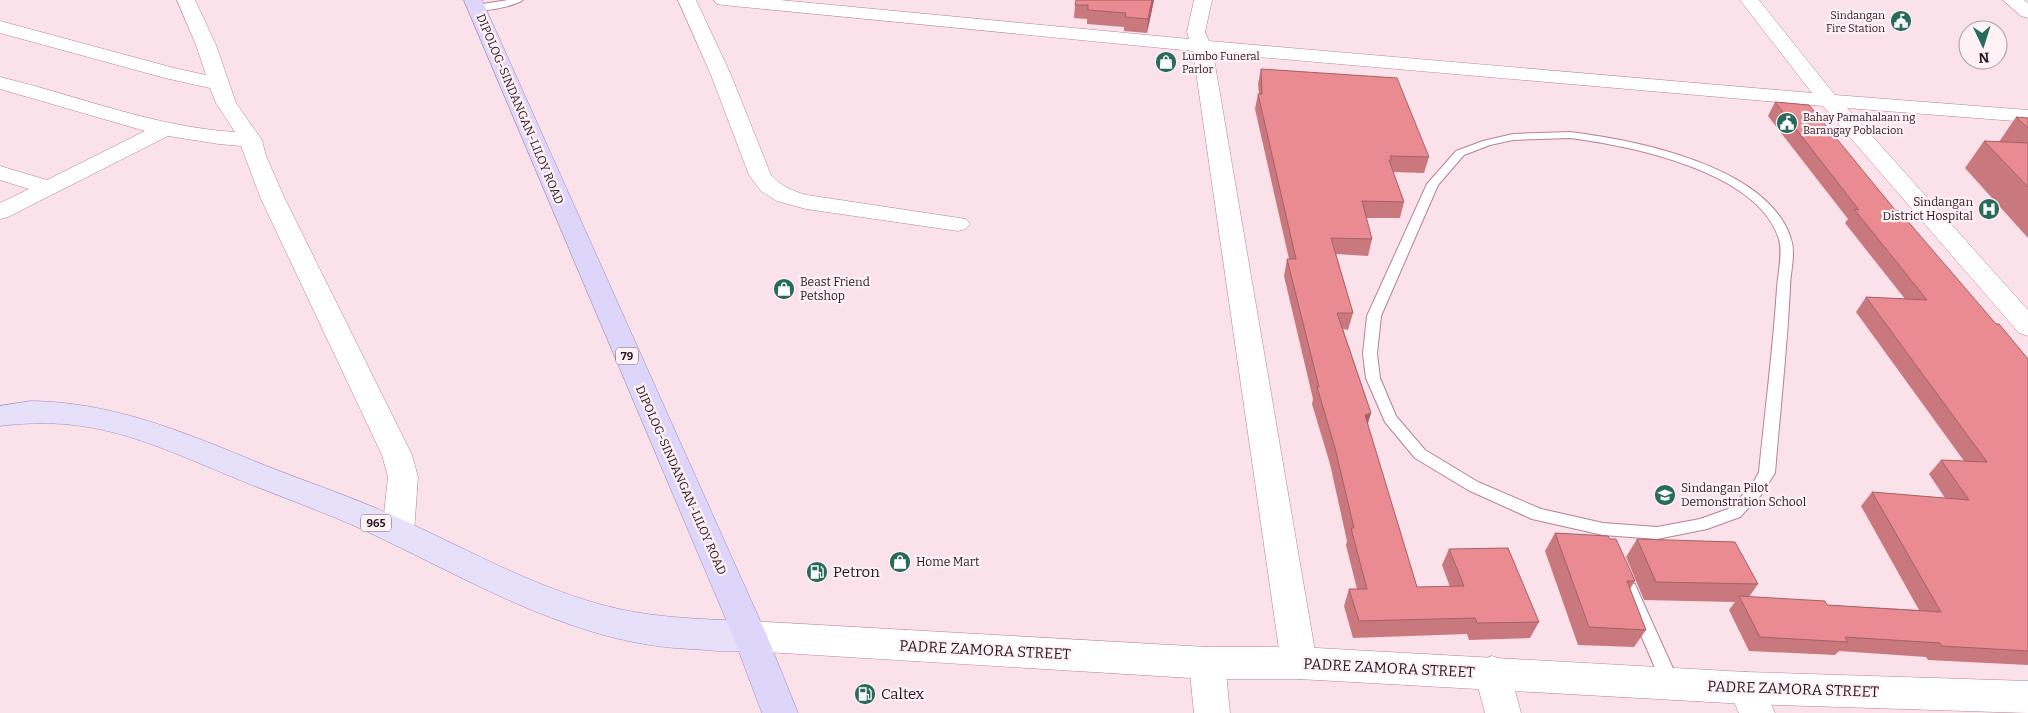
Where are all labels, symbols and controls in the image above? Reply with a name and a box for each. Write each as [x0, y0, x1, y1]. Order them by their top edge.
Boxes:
place label: Sindangan Fire Station [1826, 9, 1885, 35]
public building icon: Sindangan Fire Station [1889, 9, 1913, 33]
street label: DIPOLOG-SINDANGAN-LILOY ROAD [473, 12, 567, 206]
north arrow [1958, 20, 2008, 70]
text: N [1978, 49, 1990, 66]
shop icon: Lumbo Funeral Parlor [1154, 50, 1178, 74]
place label: Lumbo Funeral Parlor [1182, 50, 1260, 76]
public building icon: Bahay Pamahalaan ng Barangay Poblacion [1775, 111, 1799, 135]
place label: Bahay Pamahalaan ng Barangay Poblacion [1803, 111, 1915, 137]
place label: Sindangan District Hospital [1883, 195, 1974, 223]
hospital icon: Sindangan District Hospital [1977, 197, 2001, 221]
place label: Beast Friend Petshop [800, 275, 870, 303]
shop icon: Beast Friend Petshop [772, 277, 796, 301]
road number: 79 [616, 348, 638, 364]
street label: DIPOLOG-SINDANGAN-LILOY ROAD [633, 383, 729, 577]
place label: Sindangan Pilot Demonstration School [1681, 481, 1807, 509]
school or university icon: Sindangan Pilot Demonstration School [1653, 483, 1677, 507]
road number: 965 [361, 514, 391, 532]
shop icon: Home Mart [888, 550, 912, 574]
place label: Home Mart [916, 555, 980, 569]
fuel station icon: Petron [805, 560, 829, 584]
place label: Petron [833, 563, 880, 581]
street label: PADRE ZAMORA STREET [899, 637, 1071, 663]
street label: PADRE ZAMORA STREET [1303, 655, 1475, 681]
street label: PADRE ZAMORA STREET [1707, 677, 1879, 701]
fuel station icon: Caltex [853, 682, 877, 706]
place label: Caltex [881, 685, 925, 703]

